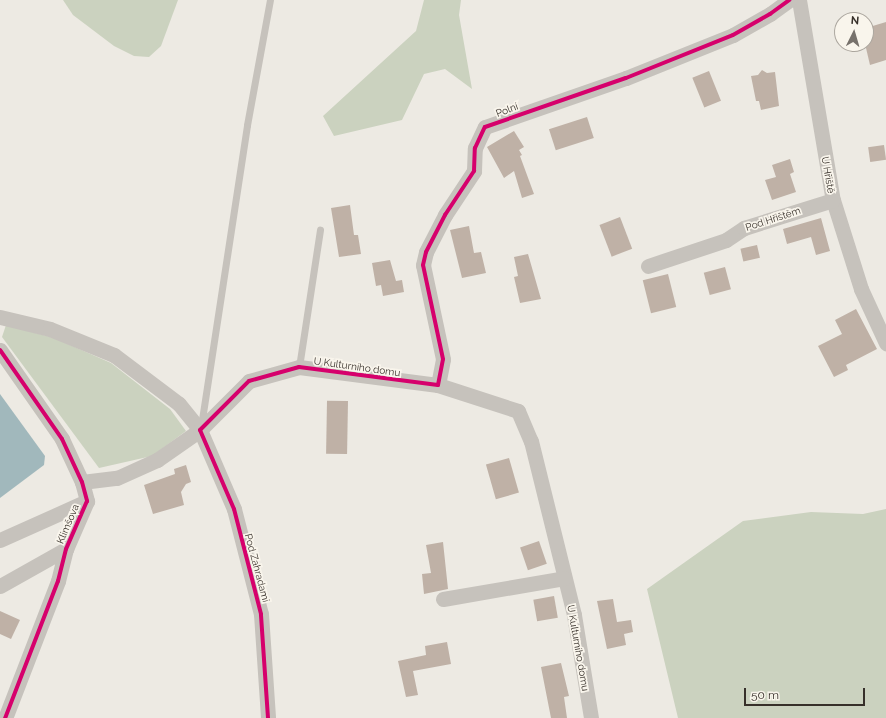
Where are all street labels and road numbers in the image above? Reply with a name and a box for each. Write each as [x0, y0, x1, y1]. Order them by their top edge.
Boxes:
street label: Polní [494, 100, 520, 120]
street label: U Hřiště [819, 156, 837, 194]
street label: Pod Hřištěm [744, 204, 802, 234]
street label: U Kulturního domu [313, 355, 401, 379]
street label: Klimšova [54, 502, 82, 546]
street label: Pod Zahradami [242, 532, 272, 604]
street label: U Kulturního domu [564, 604, 592, 692]

